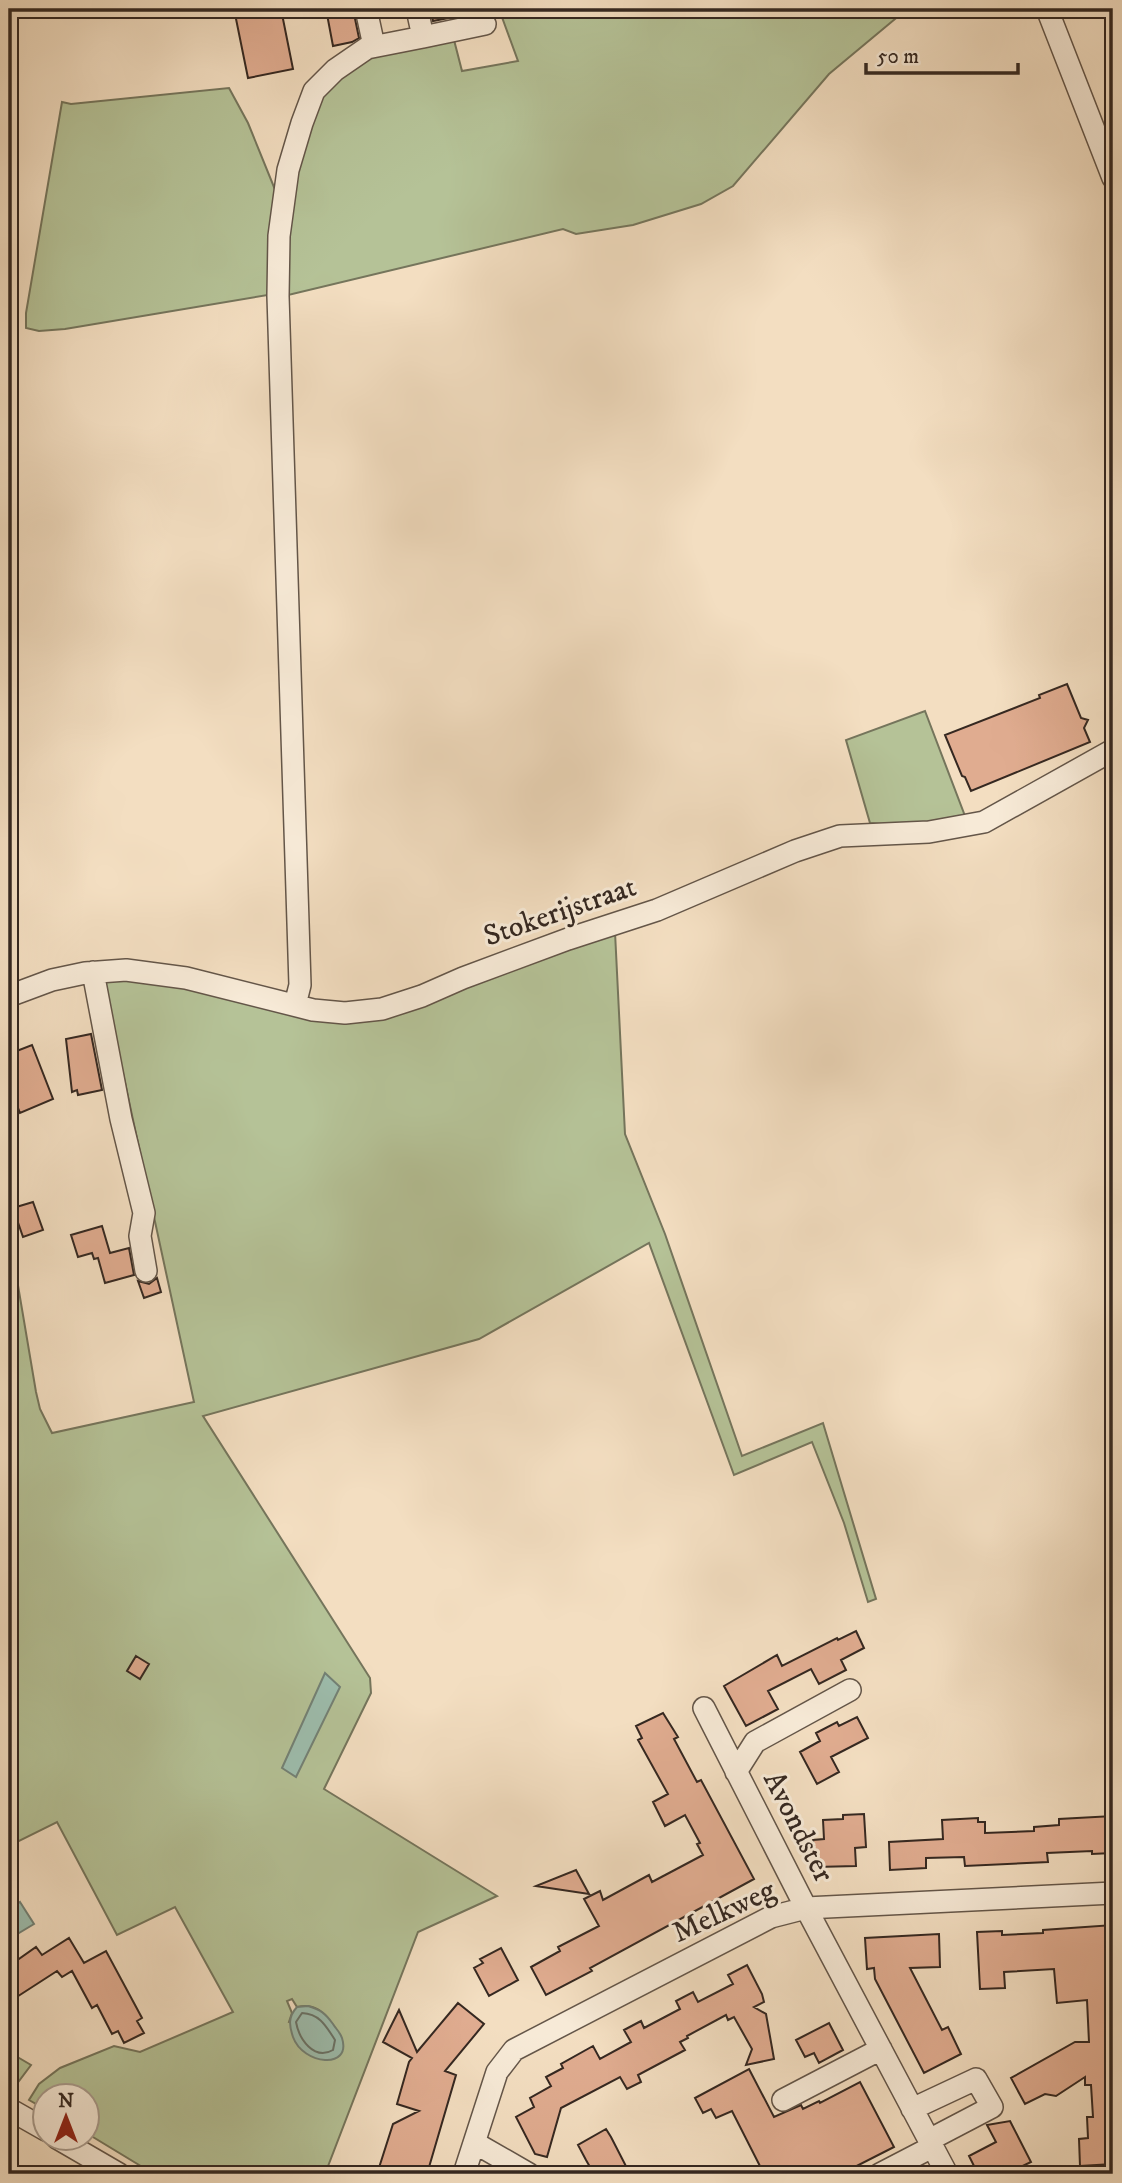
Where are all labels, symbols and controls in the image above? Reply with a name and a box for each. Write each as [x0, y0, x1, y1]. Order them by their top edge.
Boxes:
scale bar [866, 32, 1019, 76]
text: 50 m [877, 44, 919, 70]
street label: Stokerijstraat [479, 869, 641, 955]
street label: Avondster [754, 1765, 842, 1889]
street label: Melkweg [667, 1872, 782, 1952]
north arrow [32, 2082, 102, 2152]
text: N [58, 2090, 74, 2113]

